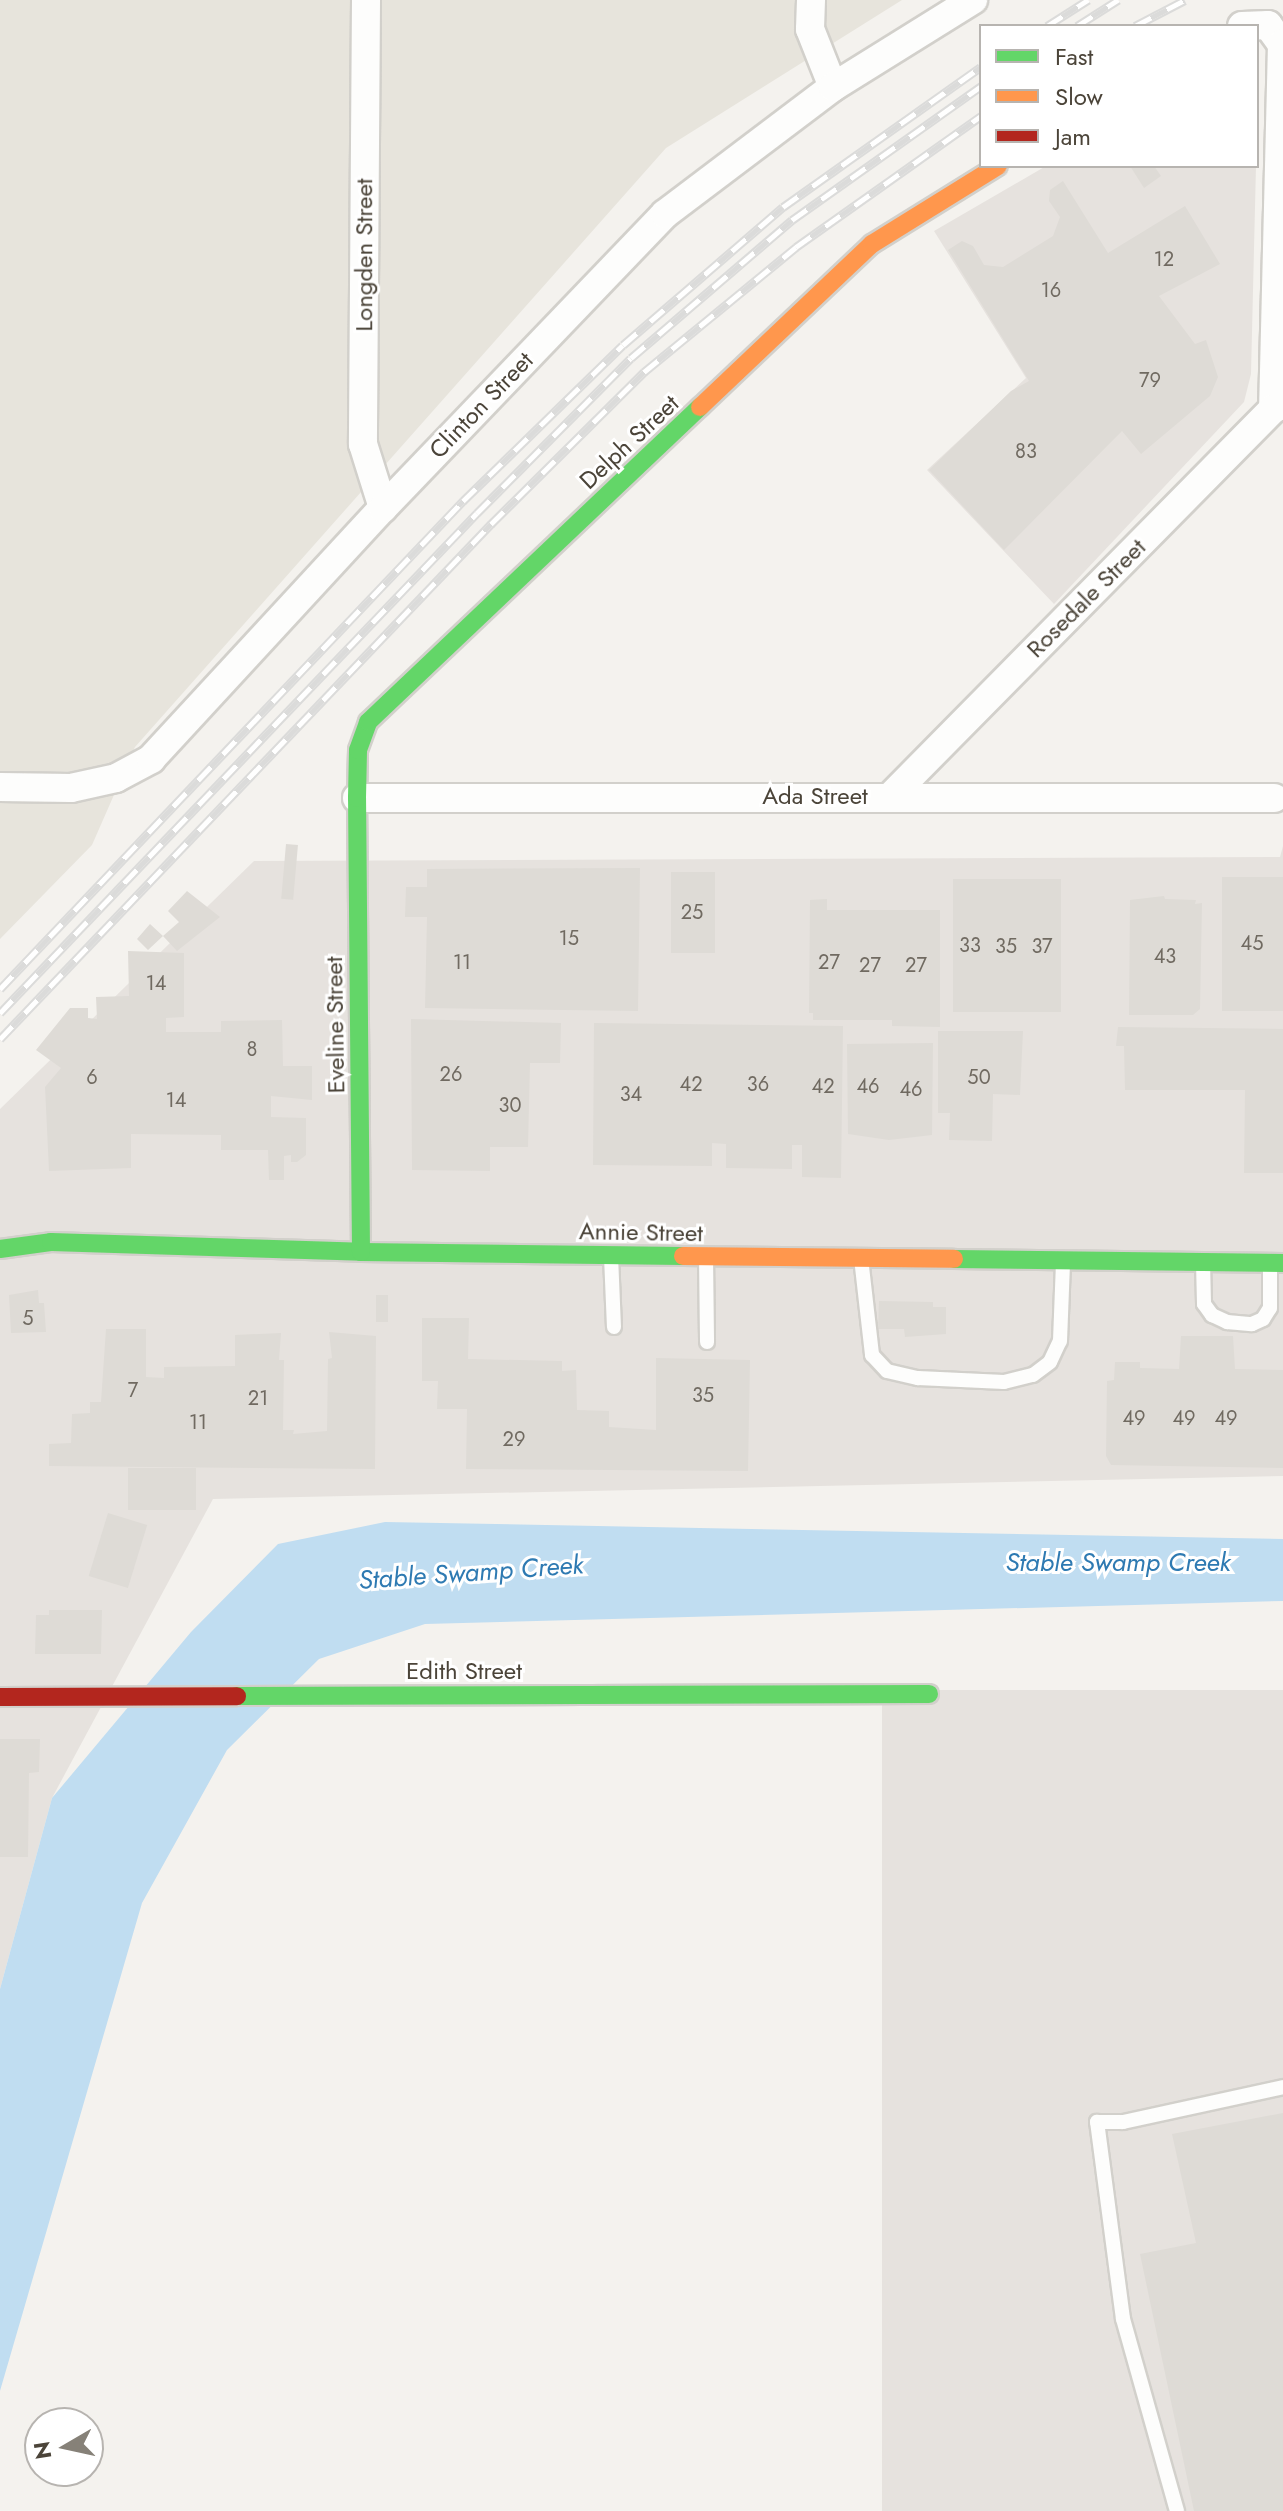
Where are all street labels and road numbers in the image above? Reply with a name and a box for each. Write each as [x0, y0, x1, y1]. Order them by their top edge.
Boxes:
street label: Longden Street [350, 178, 378, 332]
street label: Clinton Street [423, 346, 539, 464]
street label: Delph Street [573, 389, 685, 495]
street label: Rosedale Street [1021, 533, 1151, 663]
street label: Ada Street [762, 782, 868, 810]
street label: Eveline Street [319, 956, 351, 1094]
street label: Annie Street [579, 1217, 703, 1247]
street label: Edith Street [406, 1657, 522, 1685]

